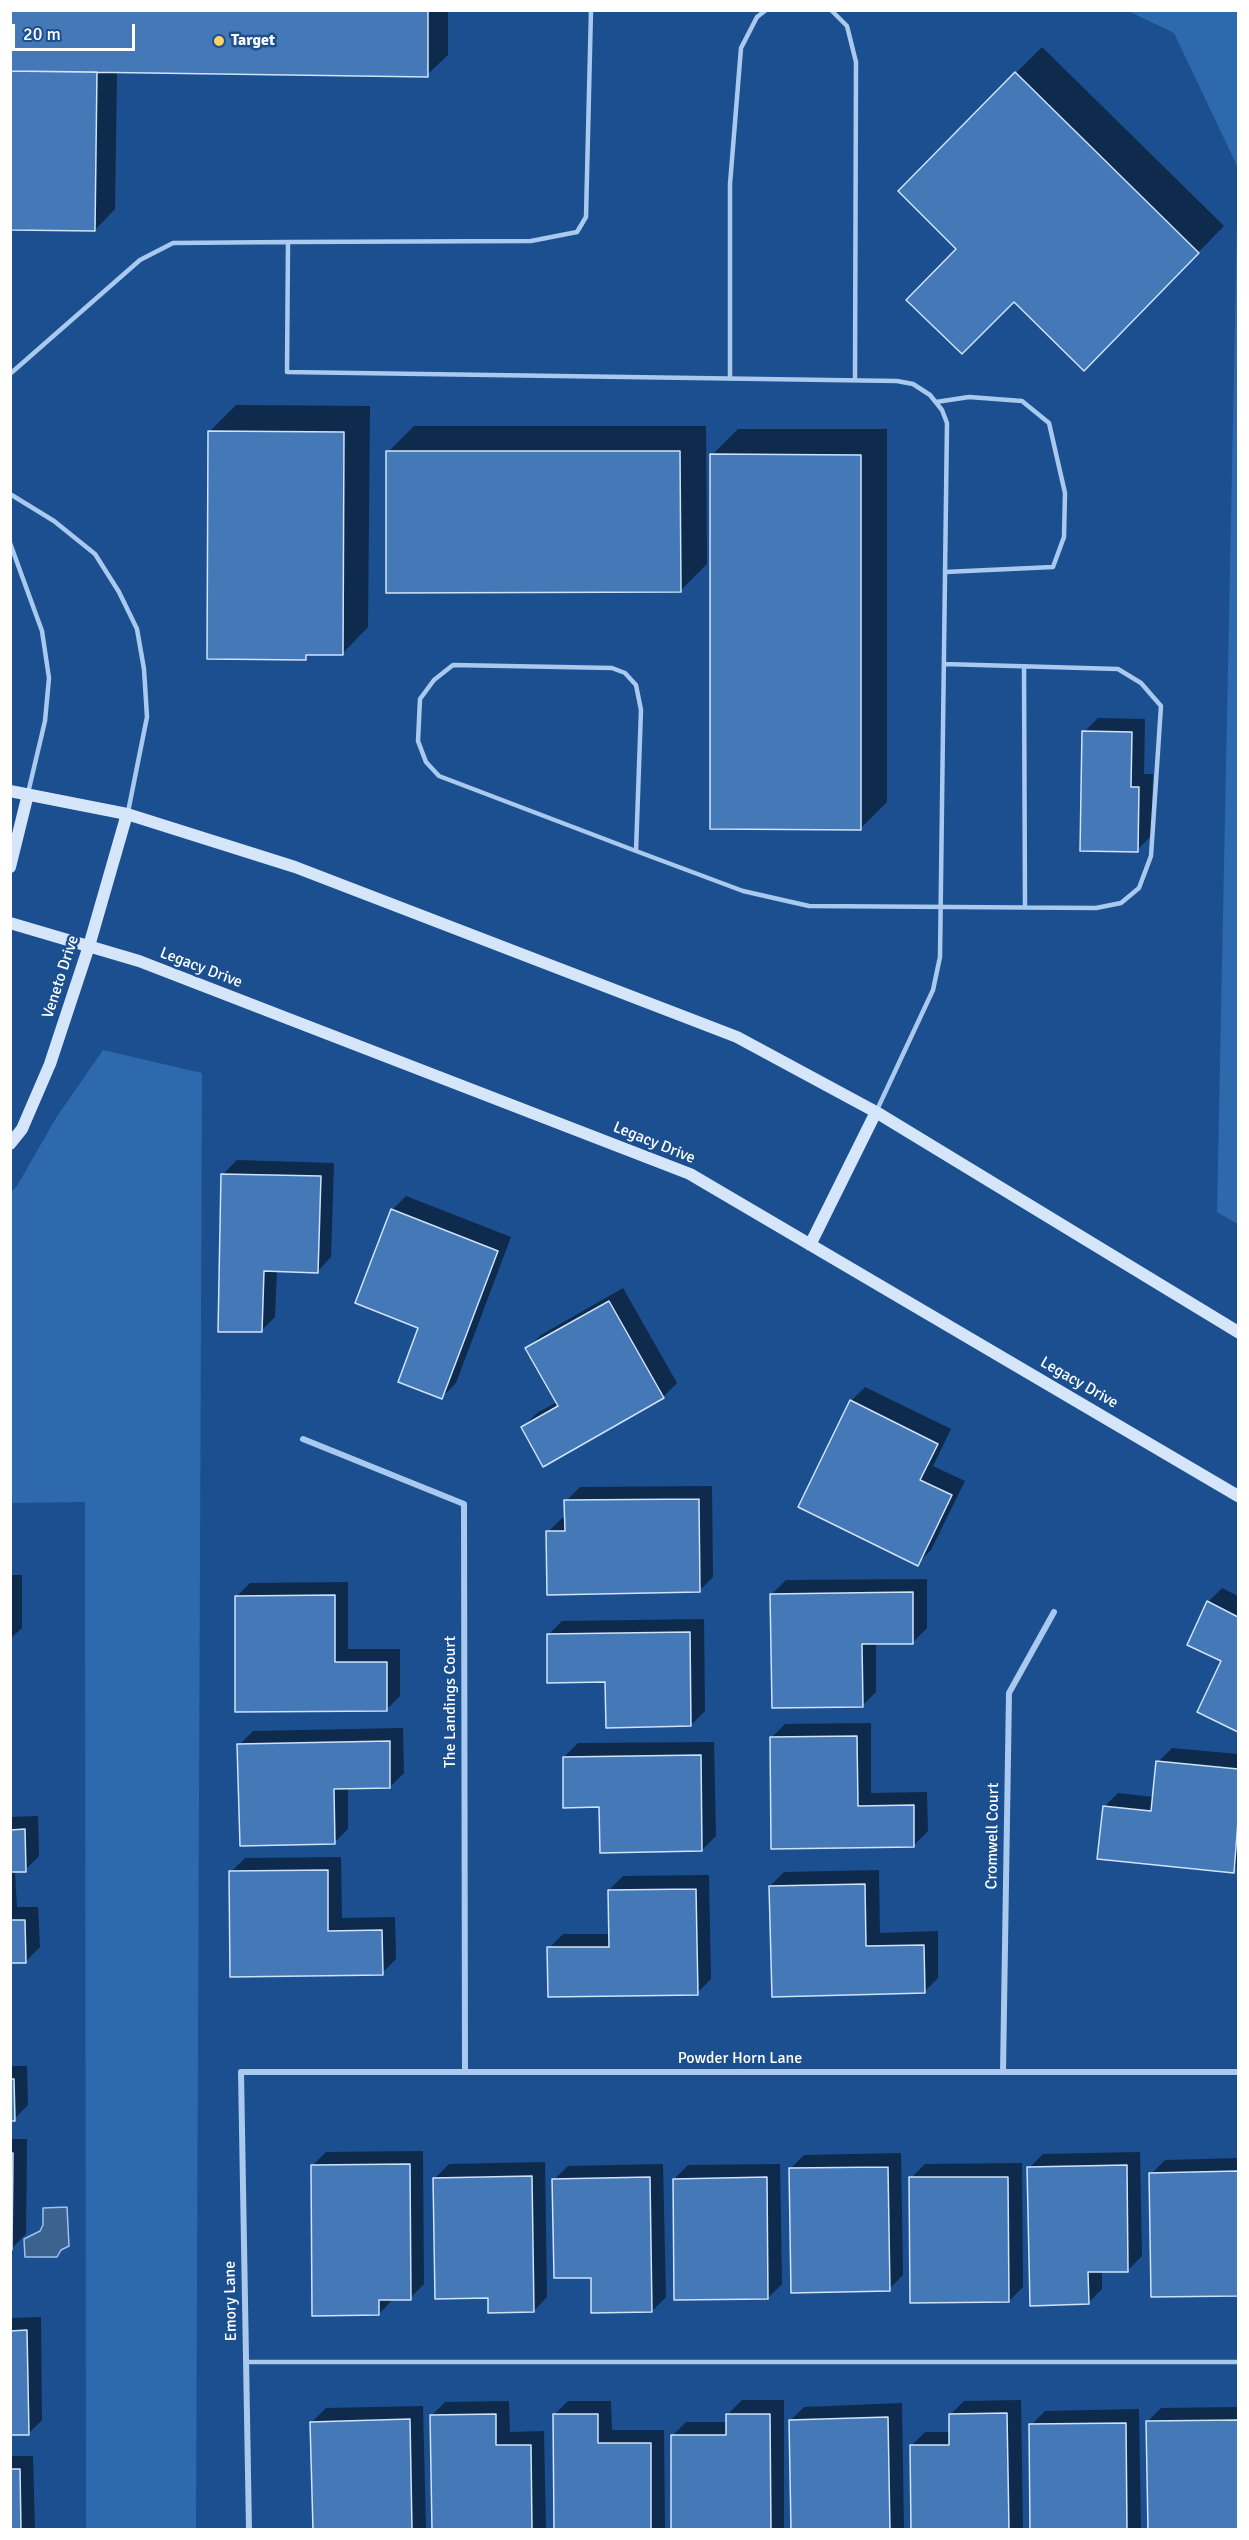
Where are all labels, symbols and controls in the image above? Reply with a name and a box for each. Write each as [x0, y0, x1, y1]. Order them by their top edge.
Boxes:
scale bar [15, 12, 138, 50]
text: 20 m [23, 23, 61, 45]
place label: Target [231, 31, 275, 51]
marker: Target [212, 34, 226, 48]
street label: Veneto Drive [39, 933, 83, 1021]
street label: Legacy Drive [157, 943, 245, 993]
street label: Legacy Drive [610, 1118, 698, 1168]
street label: Legacy Drive [1037, 1353, 1121, 1413]
street label: The Landings Court [441, 1636, 461, 1768]
street label: Cromwell Court [982, 1783, 1004, 1889]
street label: Powder Horn Lane [678, 2049, 802, 2069]
street label: Emory Lane [221, 2261, 241, 2341]

